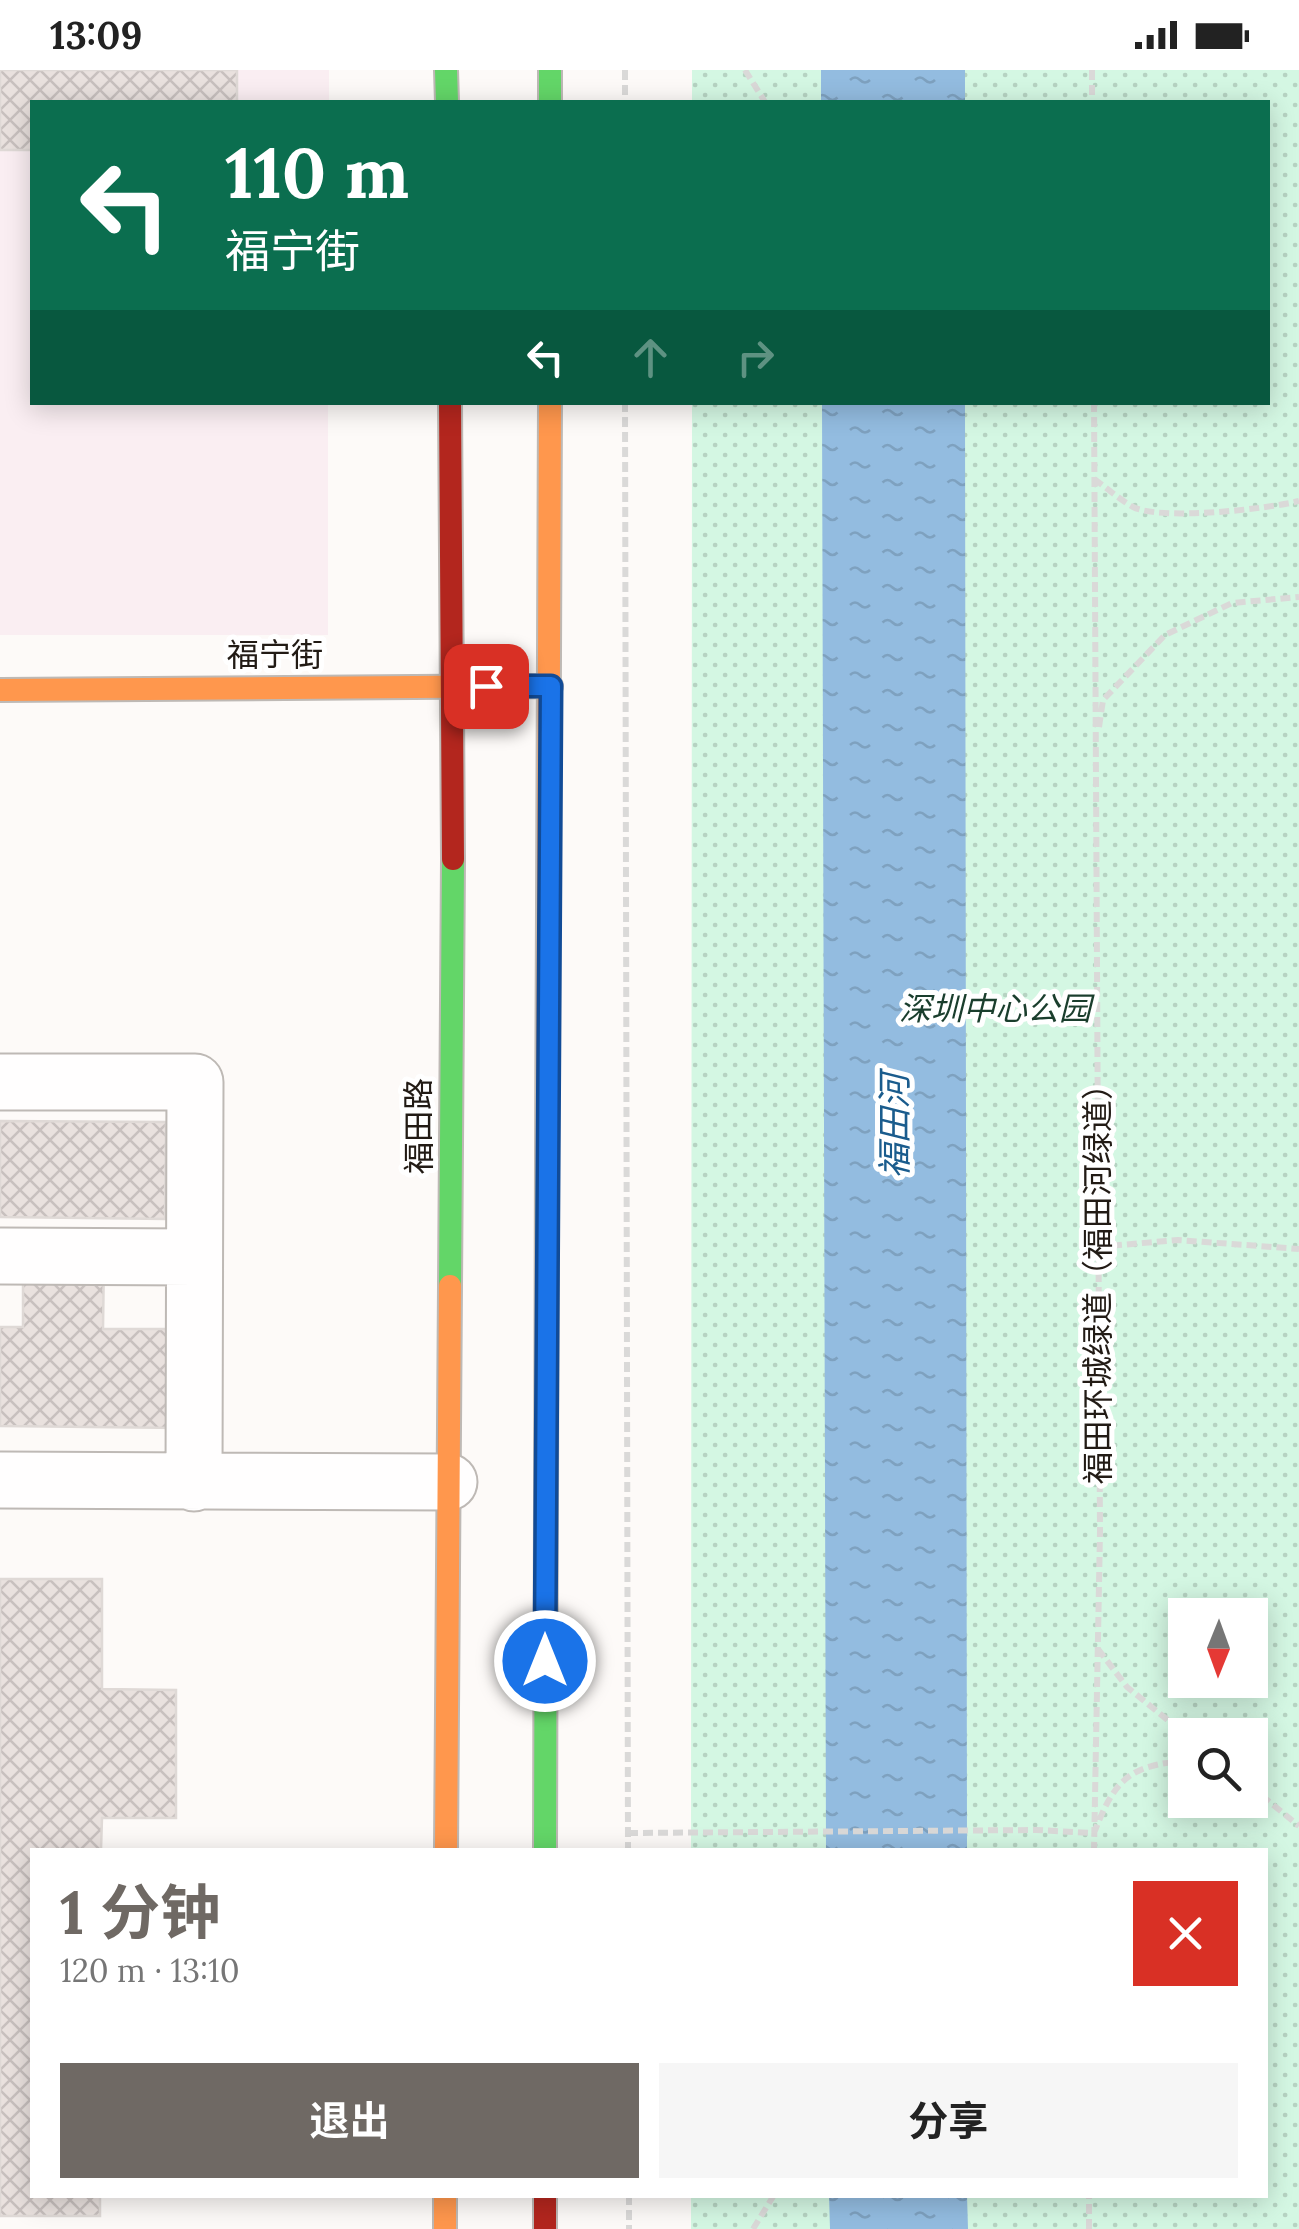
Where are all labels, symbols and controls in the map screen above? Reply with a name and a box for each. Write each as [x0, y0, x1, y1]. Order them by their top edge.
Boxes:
text: 13:09 [50, 11, 142, 59]
text: 110 m [225, 128, 409, 217]
icon: left [60, 140, 190, 270]
text: 福宁街 [225, 222, 360, 279]
icon: left [518, 330, 573, 385]
icon: ahead [623, 330, 678, 385]
icon: right [728, 330, 783, 385]
street label: 福宁街 [227, 634, 323, 675]
pin [444, 644, 529, 729]
icon: arrive [459, 659, 514, 714]
park label: 深圳中心公园 [899, 988, 1095, 1029]
water label: 福田河 [872, 1068, 917, 1179]
street label: 福田环城绿道（福田河绿道） [1077, 1068, 1118, 1484]
street label: 福田路 [398, 1078, 439, 1174]
north arrow [1168, 1598, 1268, 1698]
map controls [1168, 1598, 1268, 1818]
position arrow [493, 1609, 597, 1713]
button: search [1168, 1718, 1268, 1818]
text: 1 分钟 [60, 1874, 220, 1950]
button: close [1133, 1881, 1238, 1986]
text: 120 m · 13:10 [60, 1950, 240, 1991]
button: 退出 [60, 2063, 639, 2178]
button: 分享 [659, 2063, 1238, 2178]

